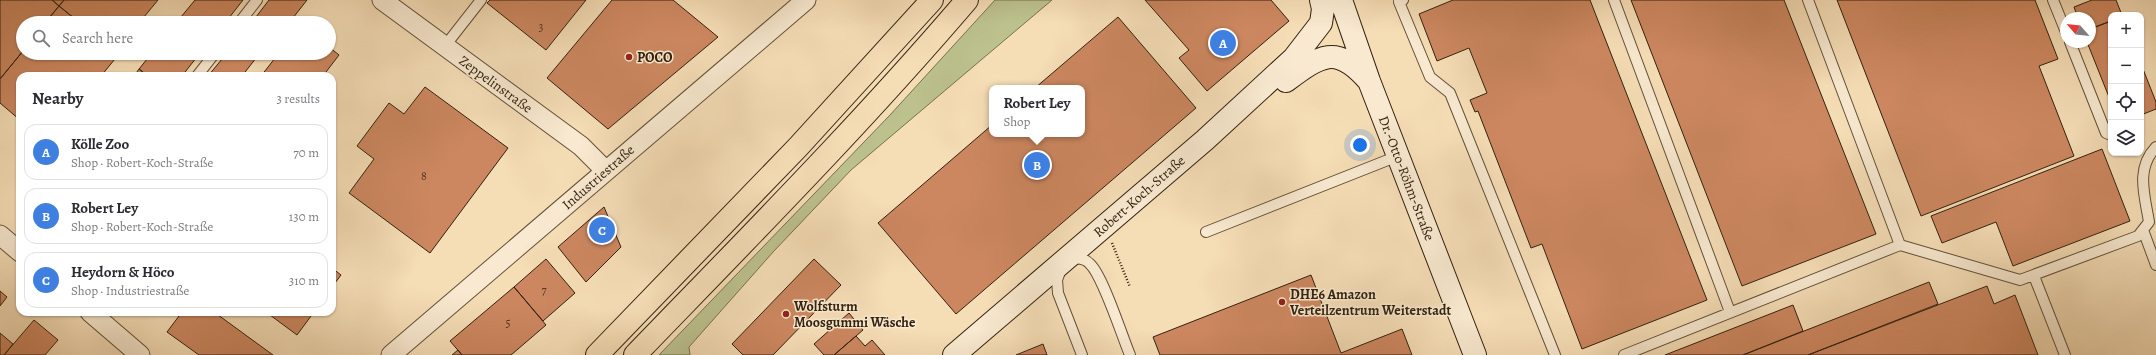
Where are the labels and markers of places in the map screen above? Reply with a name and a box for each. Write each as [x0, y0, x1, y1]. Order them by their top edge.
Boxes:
pin: A [1210, 28, 1236, 58]
place label: POCO [637, 48, 673, 67]
marker: POCO [624, 52, 634, 62]
pin: B [1024, 150, 1050, 180]
pin: C [589, 215, 615, 245]
place label: DHE6 Amazon Verteilzentrum Weiterstadt [1289, 285, 1451, 320]
place label: Wolfsturm Moosgummi Wäsche [793, 297, 916, 332]
marker: DHE6 Amazon Verteilzentrum Weiterstadt [1277, 297, 1287, 307]
marker: Wolfsturm Moosgummi Wäsche [781, 309, 791, 319]

